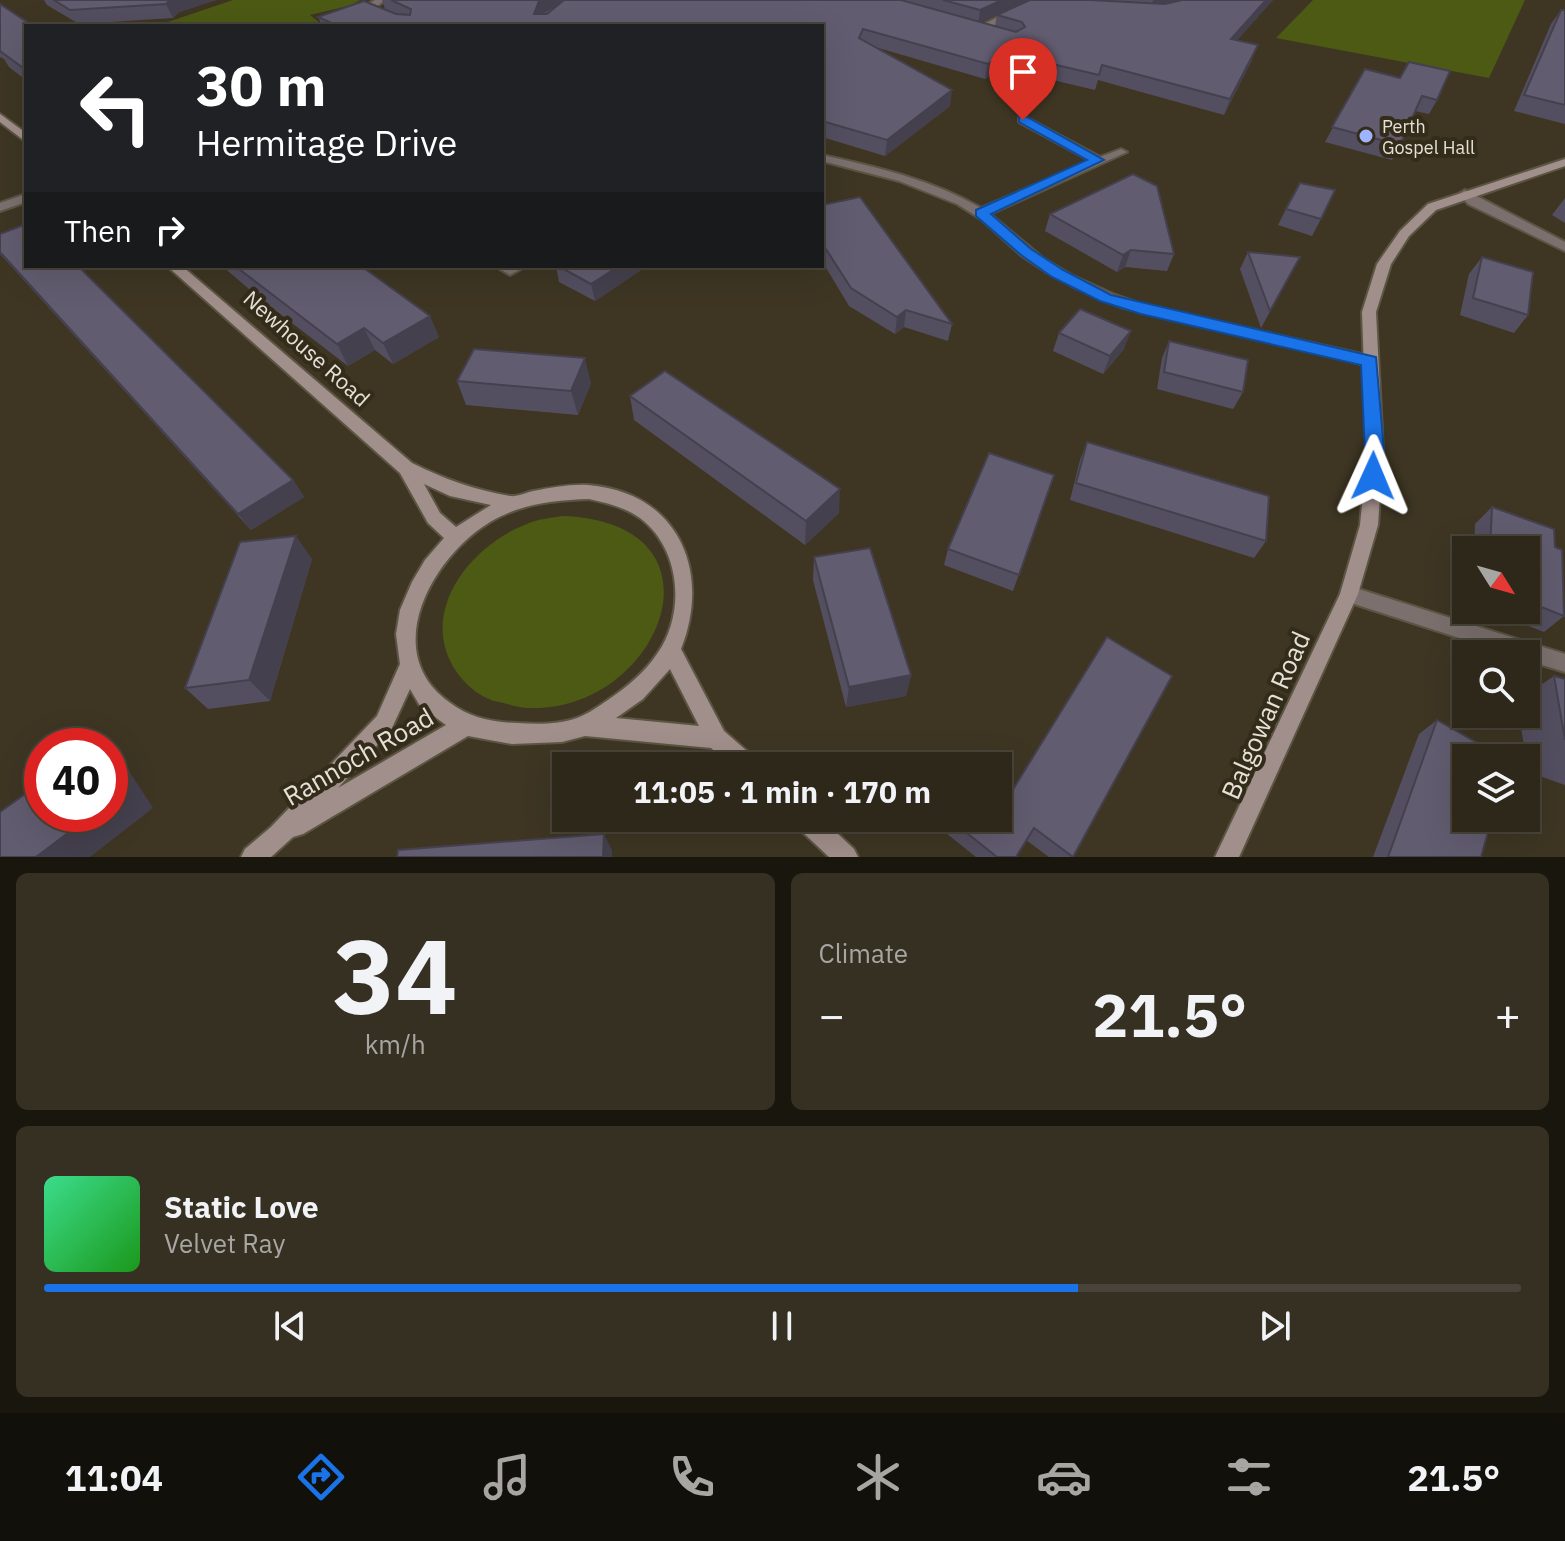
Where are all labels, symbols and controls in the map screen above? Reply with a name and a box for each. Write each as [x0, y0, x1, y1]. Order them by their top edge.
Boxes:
pin [989, 38, 1057, 120]
text: 30 m [196, 49, 326, 121]
icon: arrive [1001, 50, 1045, 94]
icon: left [64, 56, 168, 160]
place label: Perth Gospel Hall [1382, 115, 1475, 159]
text: Hermitage Drive [196, 119, 457, 166]
marker: Perth Gospel Hall [1357, 127, 1375, 145]
icon: right [148, 208, 192, 252]
text: Then [64, 211, 132, 250]
street label: Newhouse Road [238, 284, 376, 412]
position arrow [1331, 434, 1415, 518]
north arrow [1452, 536, 1540, 624]
map controls [1452, 536, 1540, 832]
street label: Balgowan Road [1213, 626, 1317, 804]
button: search [1452, 640, 1540, 728]
street label: Rannoch Road [277, 699, 439, 813]
speed limit sign: 40 [24, 728, 128, 832]
button: layers [1452, 744, 1540, 832]
text: 11:05 · 1 min · 170 m [633, 772, 931, 811]
text: 34 [333, 907, 458, 1043]
text: Climate [819, 936, 908, 970]
text: 21.5° [1092, 975, 1247, 1054]
text: − [819, 986, 845, 1043]
text: + [1495, 986, 1521, 1043]
text: km/h [365, 1027, 426, 1061]
text: Static Love [164, 1187, 319, 1226]
text: Velvet Ray [164, 1226, 285, 1260]
icon: previous [268, 1304, 312, 1348]
icon: pause [760, 1304, 804, 1348]
icon: next [1253, 1304, 1297, 1348]
icon: directions [293, 1449, 349, 1505]
icon: music [479, 1449, 535, 1505]
icon: phone [664, 1449, 720, 1505]
icon: climate [850, 1449, 906, 1505]
icon: car [1036, 1449, 1092, 1505]
icon: filters [1221, 1449, 1277, 1505]
text: 11:04 [65, 1454, 163, 1501]
text: 21.5° [1407, 1454, 1500, 1501]

